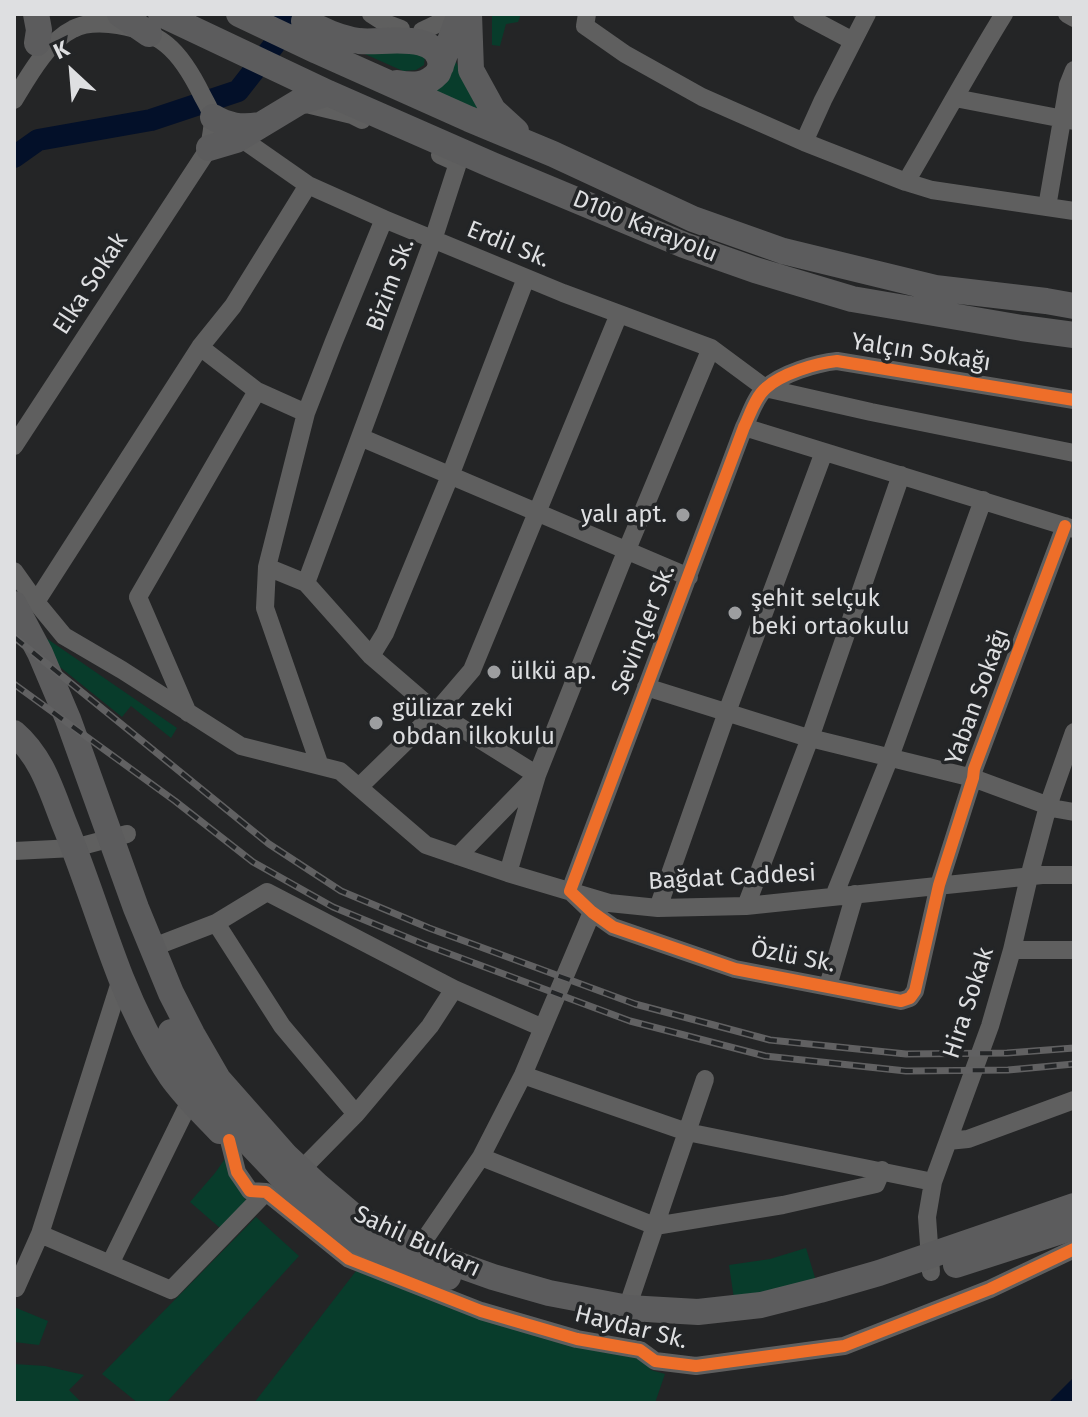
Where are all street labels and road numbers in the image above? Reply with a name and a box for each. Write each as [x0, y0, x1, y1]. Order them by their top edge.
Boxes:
street label: D100 Karayolu [568, 185, 722, 269]
street label: Erdil Sk. [462, 215, 554, 275]
street label: Elka Sokak [47, 228, 135, 340]
street label: Bizim Sk. [361, 235, 421, 335]
street label: Yalçın Sokağı [849, 328, 993, 378]
street label: Sevinçler Sk. [606, 561, 682, 699]
street label: Yaban Sokağı [940, 625, 1016, 769]
street label: Bağdat Caddesi [647, 859, 817, 897]
street label: Özlü Sk. [748, 935, 838, 979]
street label: Hira Sokak [937, 944, 1001, 1062]
street label: Sahil Bulvarı [349, 1200, 485, 1284]
street label: Haydar Sk. [572, 1300, 690, 1356]

